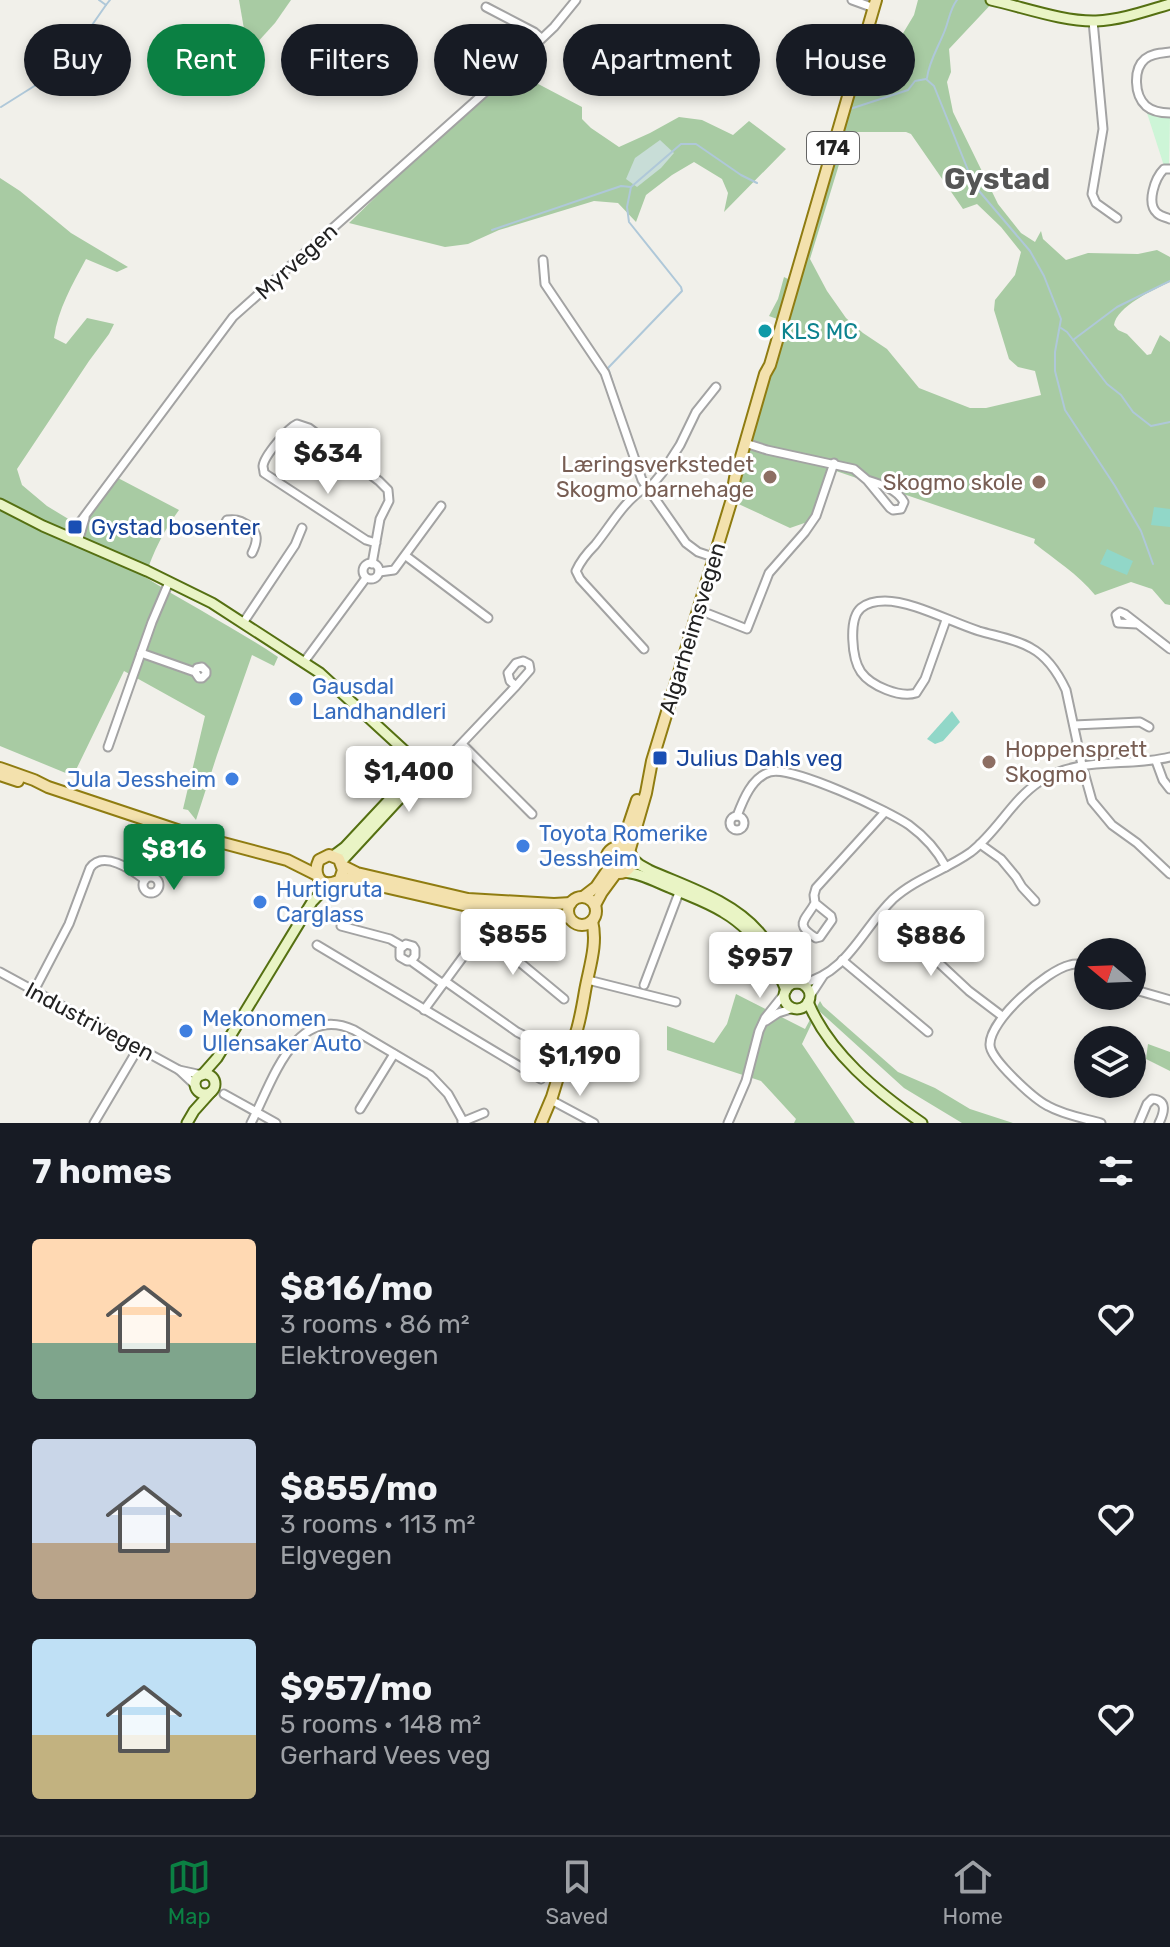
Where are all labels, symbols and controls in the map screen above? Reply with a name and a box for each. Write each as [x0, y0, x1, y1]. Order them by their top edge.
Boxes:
chip: Buy [24, 24, 131, 96]
chip: Rent [147, 24, 265, 96]
chip: Filters [281, 24, 418, 96]
chip: New [434, 24, 547, 96]
chip: Apartment [563, 24, 760, 96]
chip: House [776, 24, 915, 96]
road number: 174 [807, 132, 859, 164]
district label: Gystad [944, 161, 1050, 197]
street label: Myrvegen [250, 218, 343, 305]
place label: KLS MC [781, 318, 858, 345]
marker: KLS MC [756, 322, 774, 340]
pin: $634 [281, 428, 375, 496]
text: $634 [293, 438, 363, 469]
place label: Læringsverkstedet Skogmo barnehage [556, 451, 754, 503]
marker: Læringsverkstedet Skogmo barnehage [761, 468, 779, 486]
place label: Skogmo skole [883, 469, 1023, 496]
marker: Skogmo skole [1030, 473, 1048, 491]
place label: Gystad bosenter [91, 514, 261, 541]
marker: Gystad bosenter [66, 518, 84, 536]
street label: Algarheimsvegen [654, 539, 731, 717]
place label: Gausdal Landhandleri [312, 673, 446, 725]
marker: Gausdal Landhandleri [287, 690, 305, 708]
place label: Hoppensprett Skogmo [1005, 736, 1148, 788]
place label: Julius Dahls veg [676, 745, 843, 772]
pin: $1,400 [344, 746, 474, 814]
marker: Julius Dahls veg [651, 749, 669, 767]
marker: Hoppensprett Skogmo [980, 753, 998, 771]
text: $1,400 [364, 756, 454, 787]
place label: Jula Jessheim [67, 766, 216, 793]
marker: Jula Jessheim [223, 770, 241, 788]
place label: Toyota Romerike Jessheim [539, 820, 708, 872]
pin: $816 [127, 824, 221, 892]
text: $816 [142, 834, 206, 865]
marker: Toyota Romerike Jessheim [514, 837, 532, 855]
place label: Hurtigruta Carglass [276, 876, 383, 928]
marker: Hurtigruta Carglass [251, 893, 269, 911]
pin: $855 [466, 909, 560, 977]
pin: $886 [884, 910, 978, 978]
text: $855 [479, 919, 547, 950]
text: $886 [896, 920, 966, 951]
pin: $957 [713, 932, 807, 1000]
north arrow [1074, 938, 1146, 1010]
map controls [1074, 938, 1146, 1098]
text: $957 [727, 942, 793, 973]
street label: Industrivegen [21, 976, 159, 1067]
place label: Mekonomen Ullensaker Auto [202, 1005, 362, 1057]
marker: Mekonomen Ullensaker Auto [177, 1022, 195, 1040]
button: layers [1074, 1026, 1146, 1098]
pin: $1,190 [515, 1030, 645, 1098]
text: $1,190 [538, 1040, 622, 1071]
icon: filters [1094, 1149, 1138, 1193]
text: 7 homes [32, 1151, 172, 1192]
text: $816/mo [280, 1268, 433, 1309]
icon: home [96, 1271, 192, 1367]
icon: heart [1094, 1297, 1138, 1341]
text: 3 rooms · 86 m² [280, 1309, 470, 1340]
text: Elektrovegen [280, 1340, 439, 1371]
text: $855/mo [280, 1468, 438, 1509]
icon: home [96, 1471, 192, 1567]
icon: heart [1094, 1497, 1138, 1541]
text: 3 rooms · 113 m² [280, 1509, 475, 1540]
text: Elgvegen [280, 1540, 392, 1571]
text: $957/mo [280, 1668, 432, 1709]
icon: home [96, 1671, 192, 1767]
icon: heart [1094, 1697, 1138, 1741]
text: 5 rooms · 148 m² [280, 1709, 481, 1740]
text: Gerhard Vees veg [280, 1740, 491, 1771]
tab: Map [167, 1855, 211, 1930]
tab: Saved [545, 1855, 608, 1930]
tab: Home [943, 1855, 1003, 1930]

